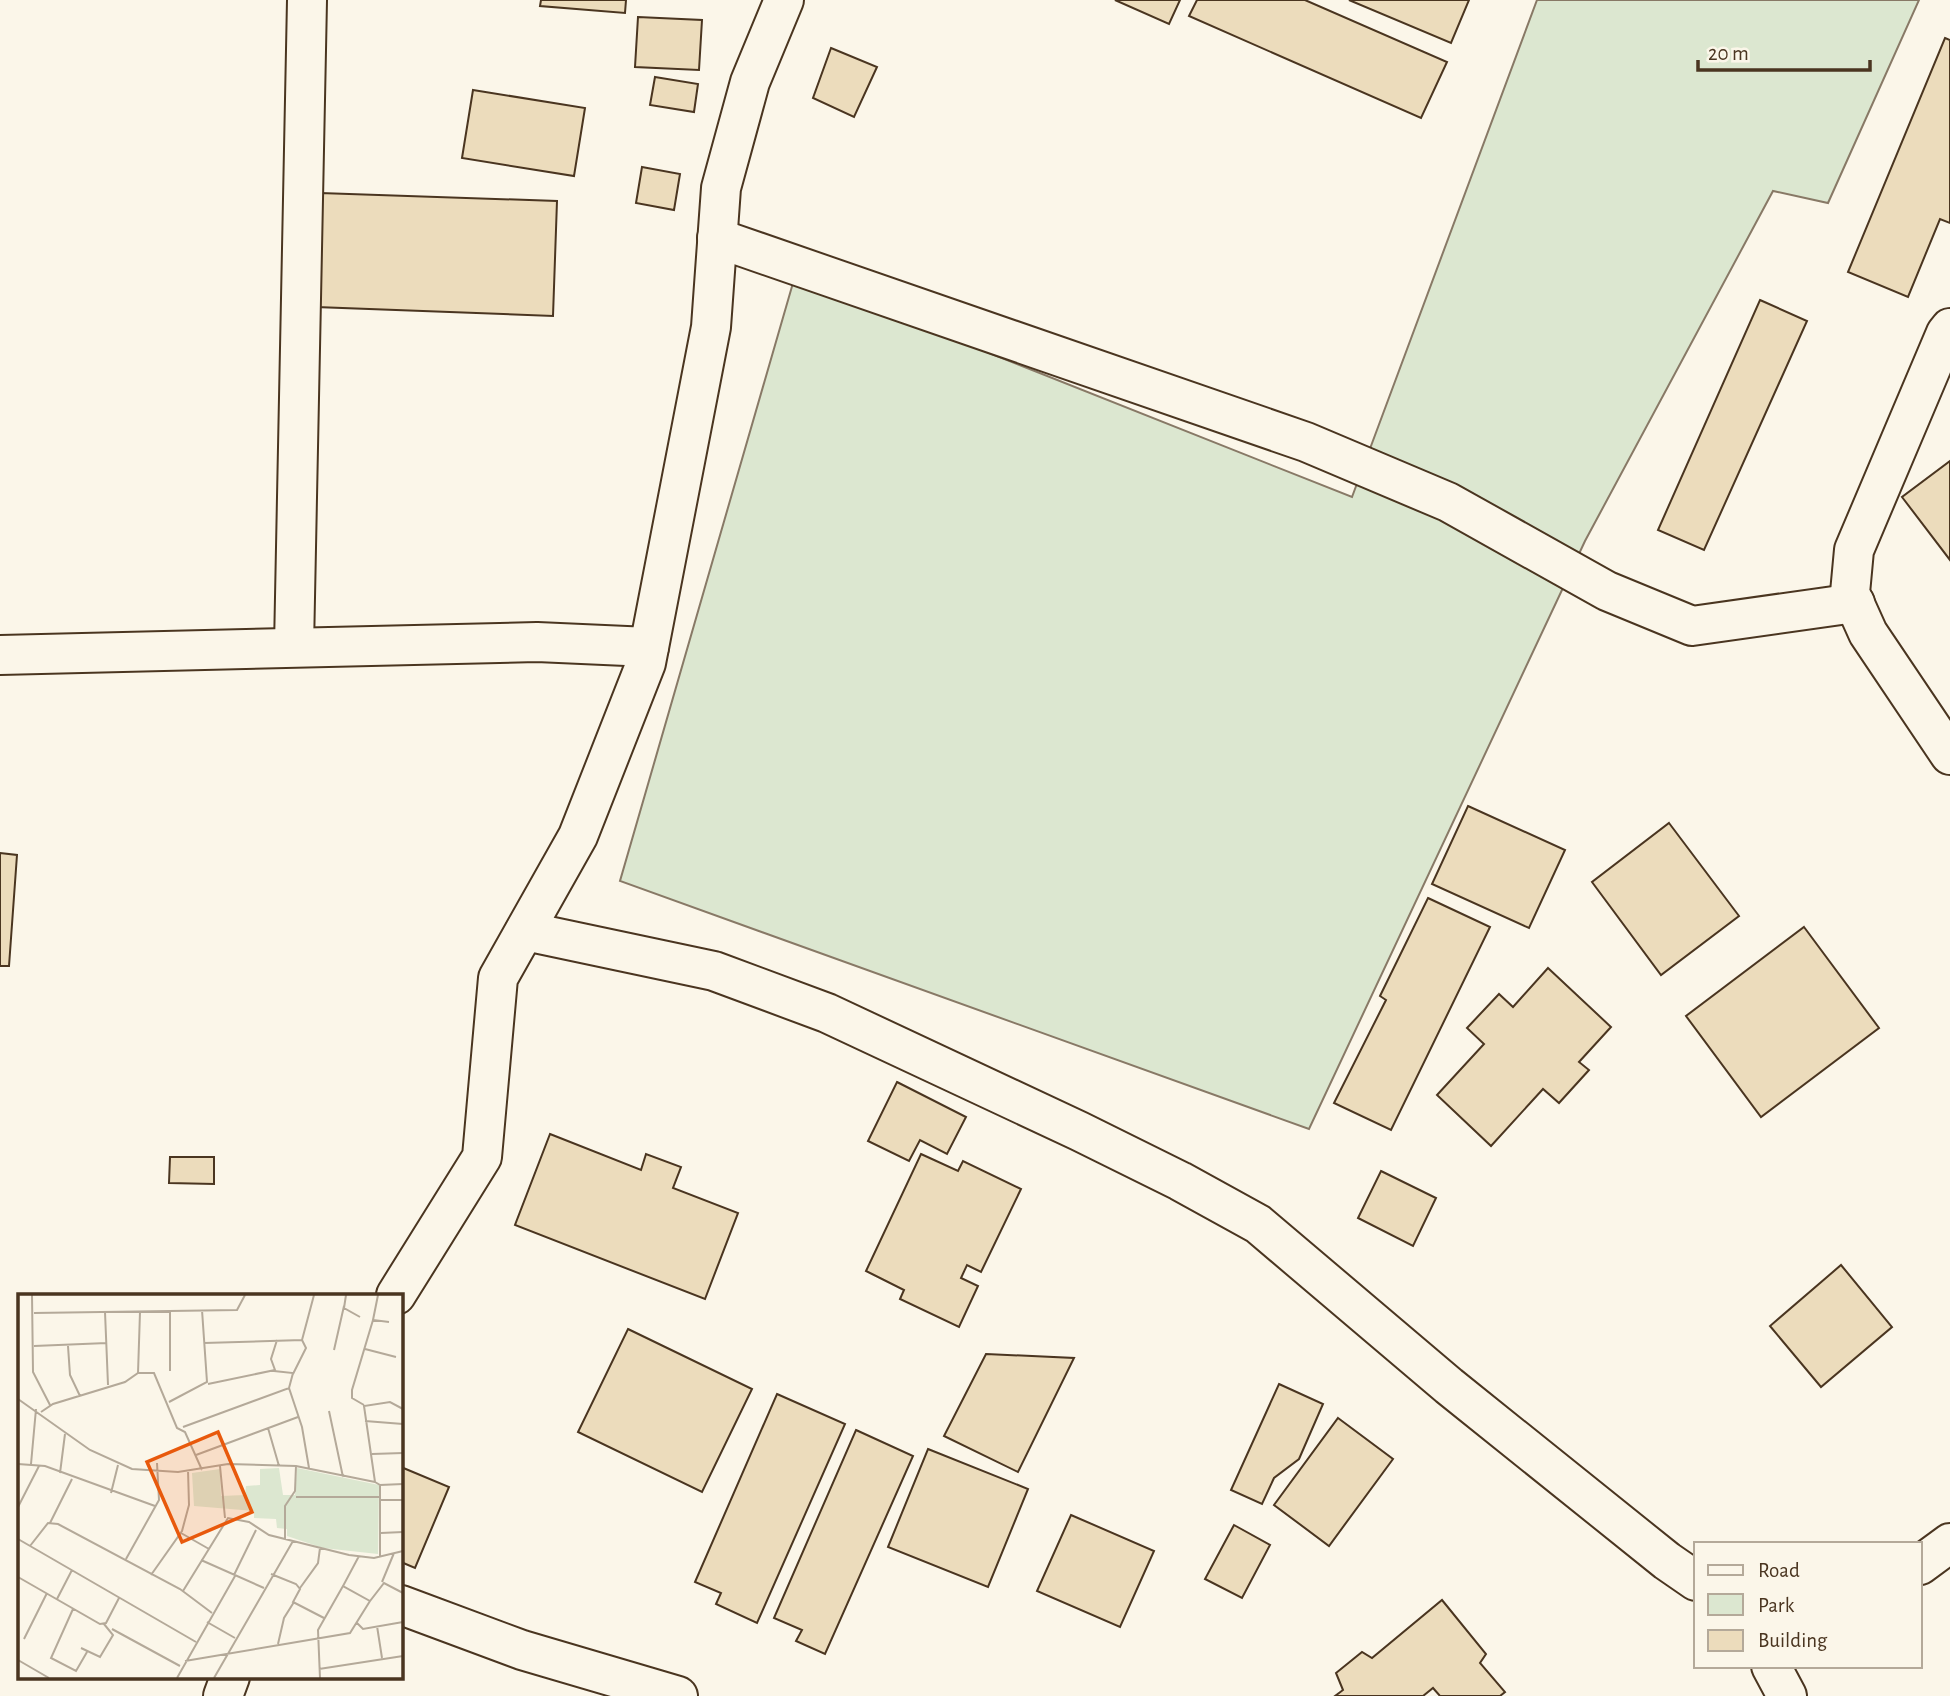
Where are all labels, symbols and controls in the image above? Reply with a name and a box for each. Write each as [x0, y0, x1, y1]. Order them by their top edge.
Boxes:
scale bar [1698, 28, 1870, 72]
text: 20 m [1708, 43, 1749, 64]
inset map [18, 1294, 402, 1678]
legend [1694, 1542, 1922, 1668]
text: Road [1758, 1560, 1800, 1581]
text: Park [1758, 1595, 1795, 1616]
text: Building [1758, 1630, 1828, 1651]

